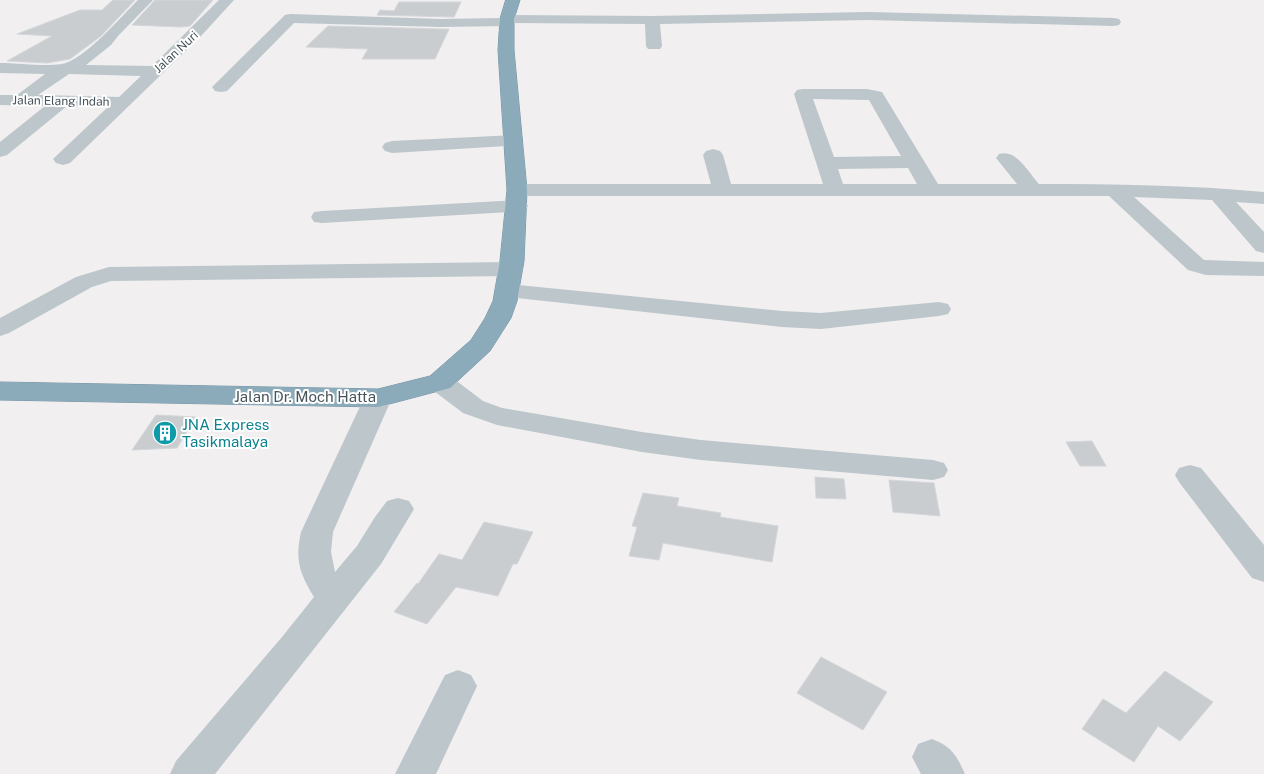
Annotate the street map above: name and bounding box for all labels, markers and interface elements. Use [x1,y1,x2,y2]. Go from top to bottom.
street label: Jalan Nuri [151,28,201,76]
street label: Jalan Elang Indah [12,93,110,109]
street label: Jalan Dr. Moch Hatta [234,388,376,405]
place label: JNA Express Tasikmalaya [182,416,269,450]
building icon: JNA Express Tasikmalaya [152,420,178,446]

